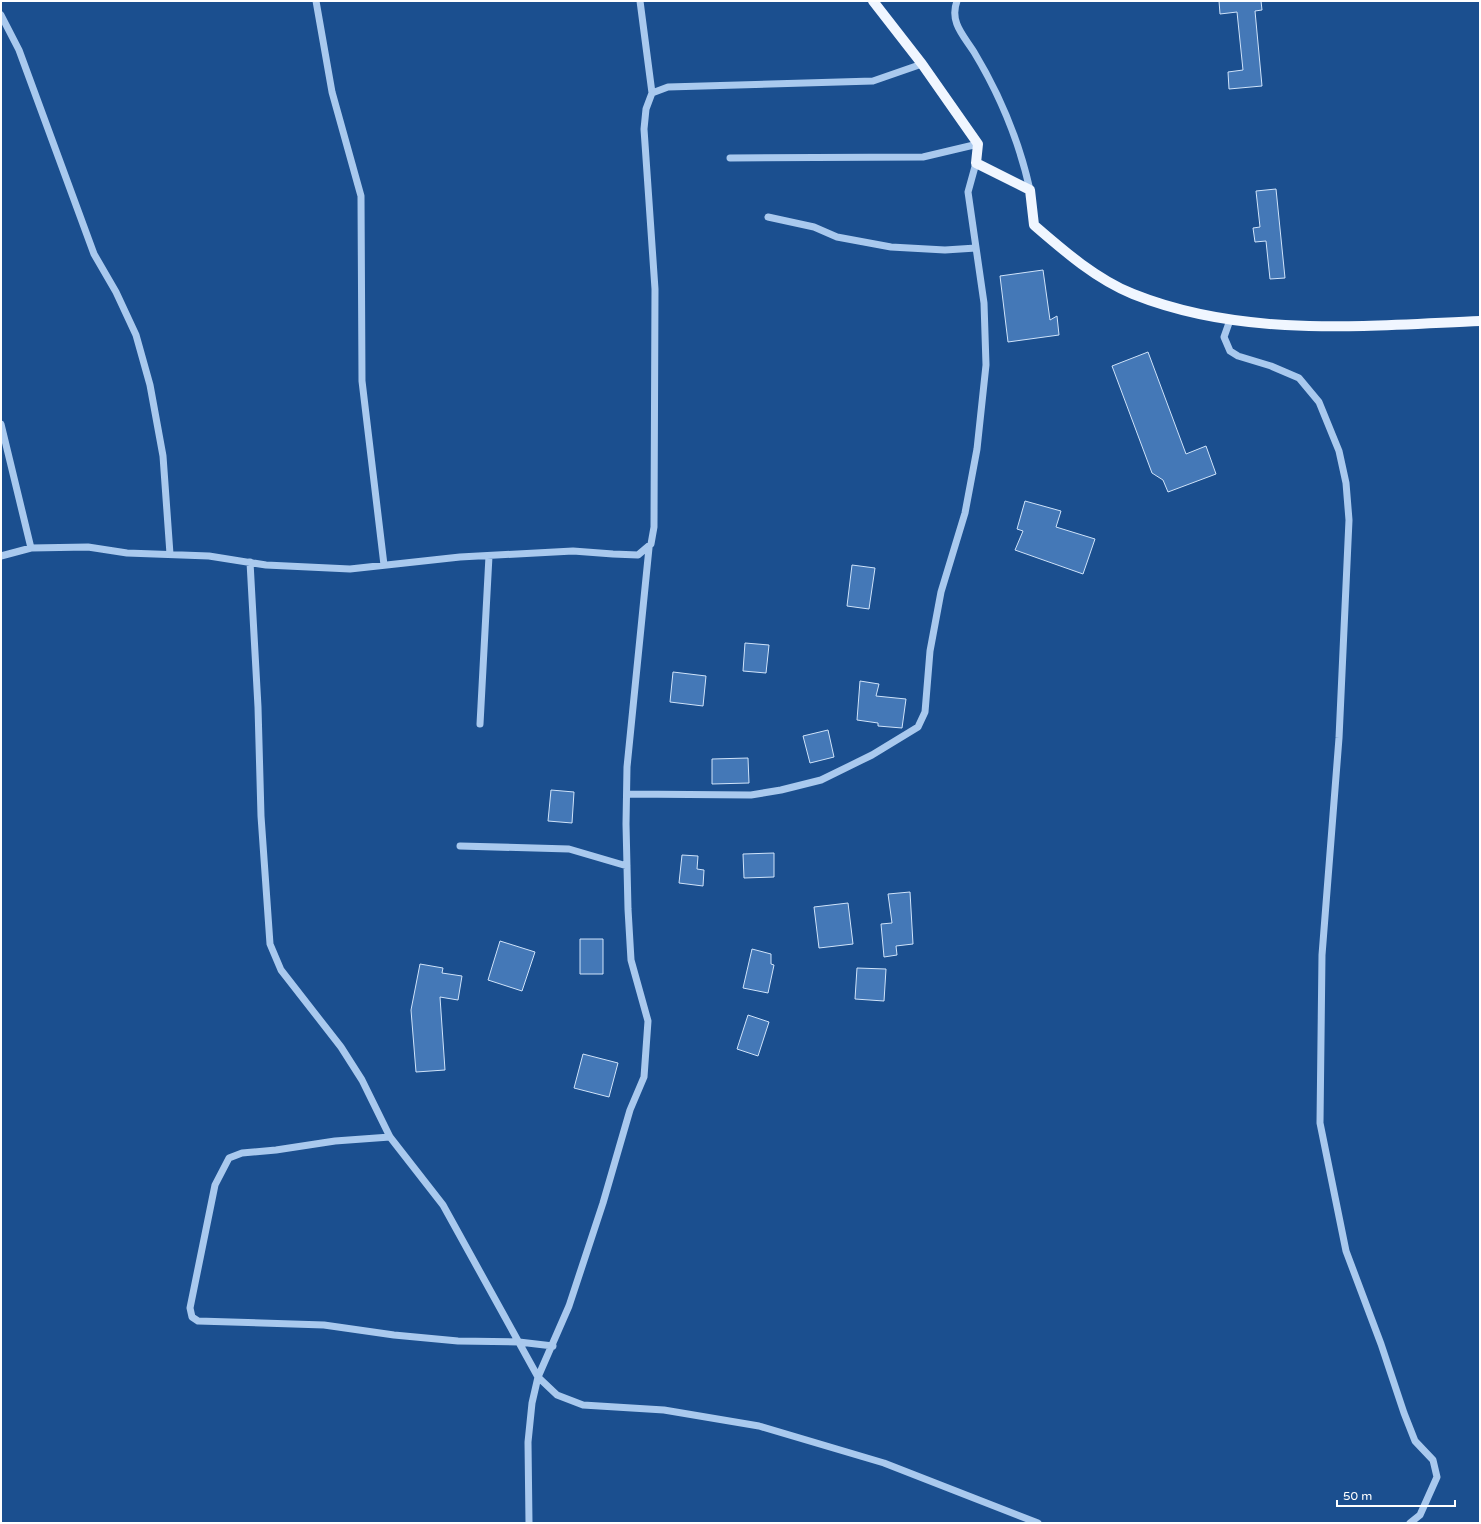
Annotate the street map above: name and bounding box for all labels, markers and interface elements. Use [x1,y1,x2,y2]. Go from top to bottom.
scale bar [1337,1482,1455,1508]
text: 50 m [1343,1489,1372,1503]

